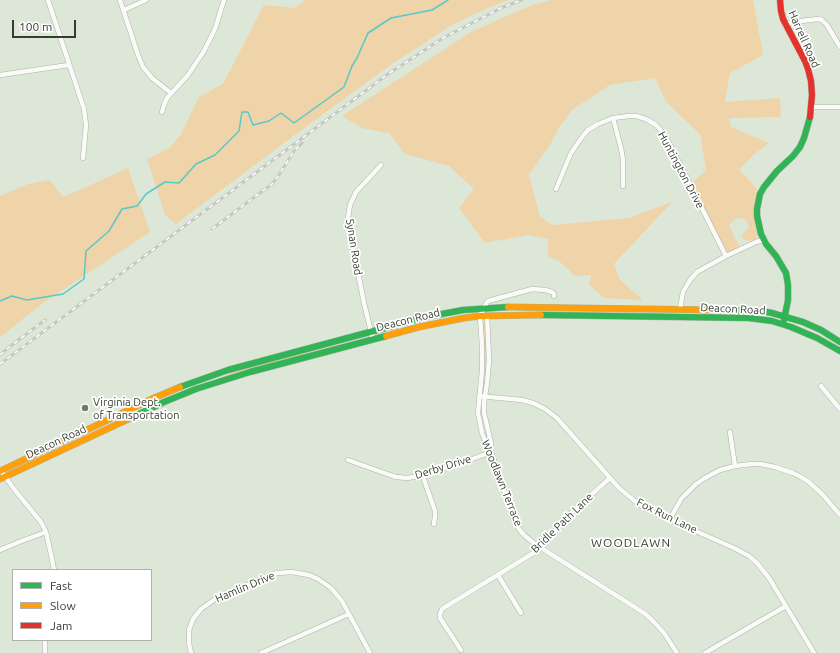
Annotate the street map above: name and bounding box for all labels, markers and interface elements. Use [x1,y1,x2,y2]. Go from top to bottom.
street label: Harrell Road [785,8,823,70]
scale bar [14,12,78,38]
text: 100 m [19,20,52,33]
street label: Huntington Drive [655,129,707,211]
street label: Synan Road [343,218,365,276]
street label: Deacon Road [700,301,766,317]
street label: Deacon Road [375,306,441,334]
place label: Virginia Dept. of Transportation [93,395,179,421]
marker: Virginia Dept. of Transportation [80,403,90,413]
street label: Deacon Road [24,422,88,462]
street label: Woodlawn Terrace [479,438,525,528]
street label: Derby Drive [413,452,473,482]
street label: Bridle Path Lane [528,490,596,556]
street label: Fox Run Lane [635,496,699,536]
district label: WOODLAWN [591,536,671,550]
legend [12,569,152,641]
street label: Hamlin Drive [213,569,277,605]
text: Fast [50,579,72,592]
text: Slow [50,599,76,612]
text: Jam [50,619,72,632]

